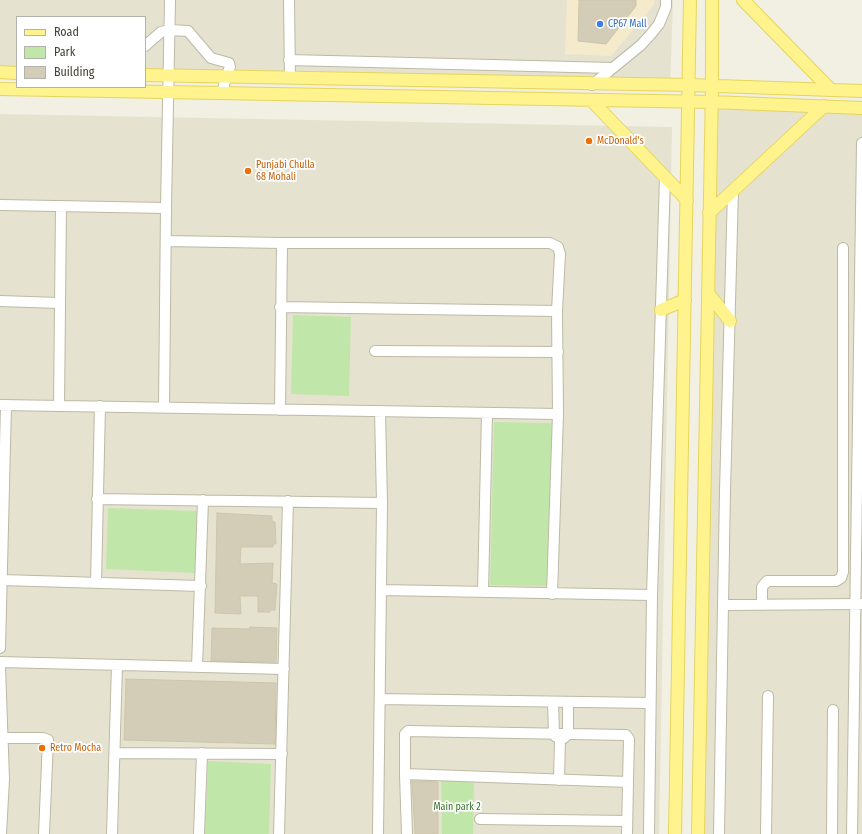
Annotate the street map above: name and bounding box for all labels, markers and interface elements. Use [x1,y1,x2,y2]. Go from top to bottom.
legend [16,16,146,88]
place label: CP67 Mall [608,18,647,30]
marker: CP67 Mall [595,19,605,29]
text: Road [54,25,79,39]
text: Park [54,45,75,59]
text: Building [54,65,94,79]
place label: McDonald's [597,135,644,147]
marker: McDonald's [584,136,594,146]
place label: Punjabi Chulla 68 Mohali [256,159,315,182]
marker: Punjabi Chulla 68 Mohali [243,166,253,176]
place label: Retro Mocha [50,742,101,754]
marker: Retro Mocha [37,743,47,753]
park label: Main park 2 [433,801,481,813]

